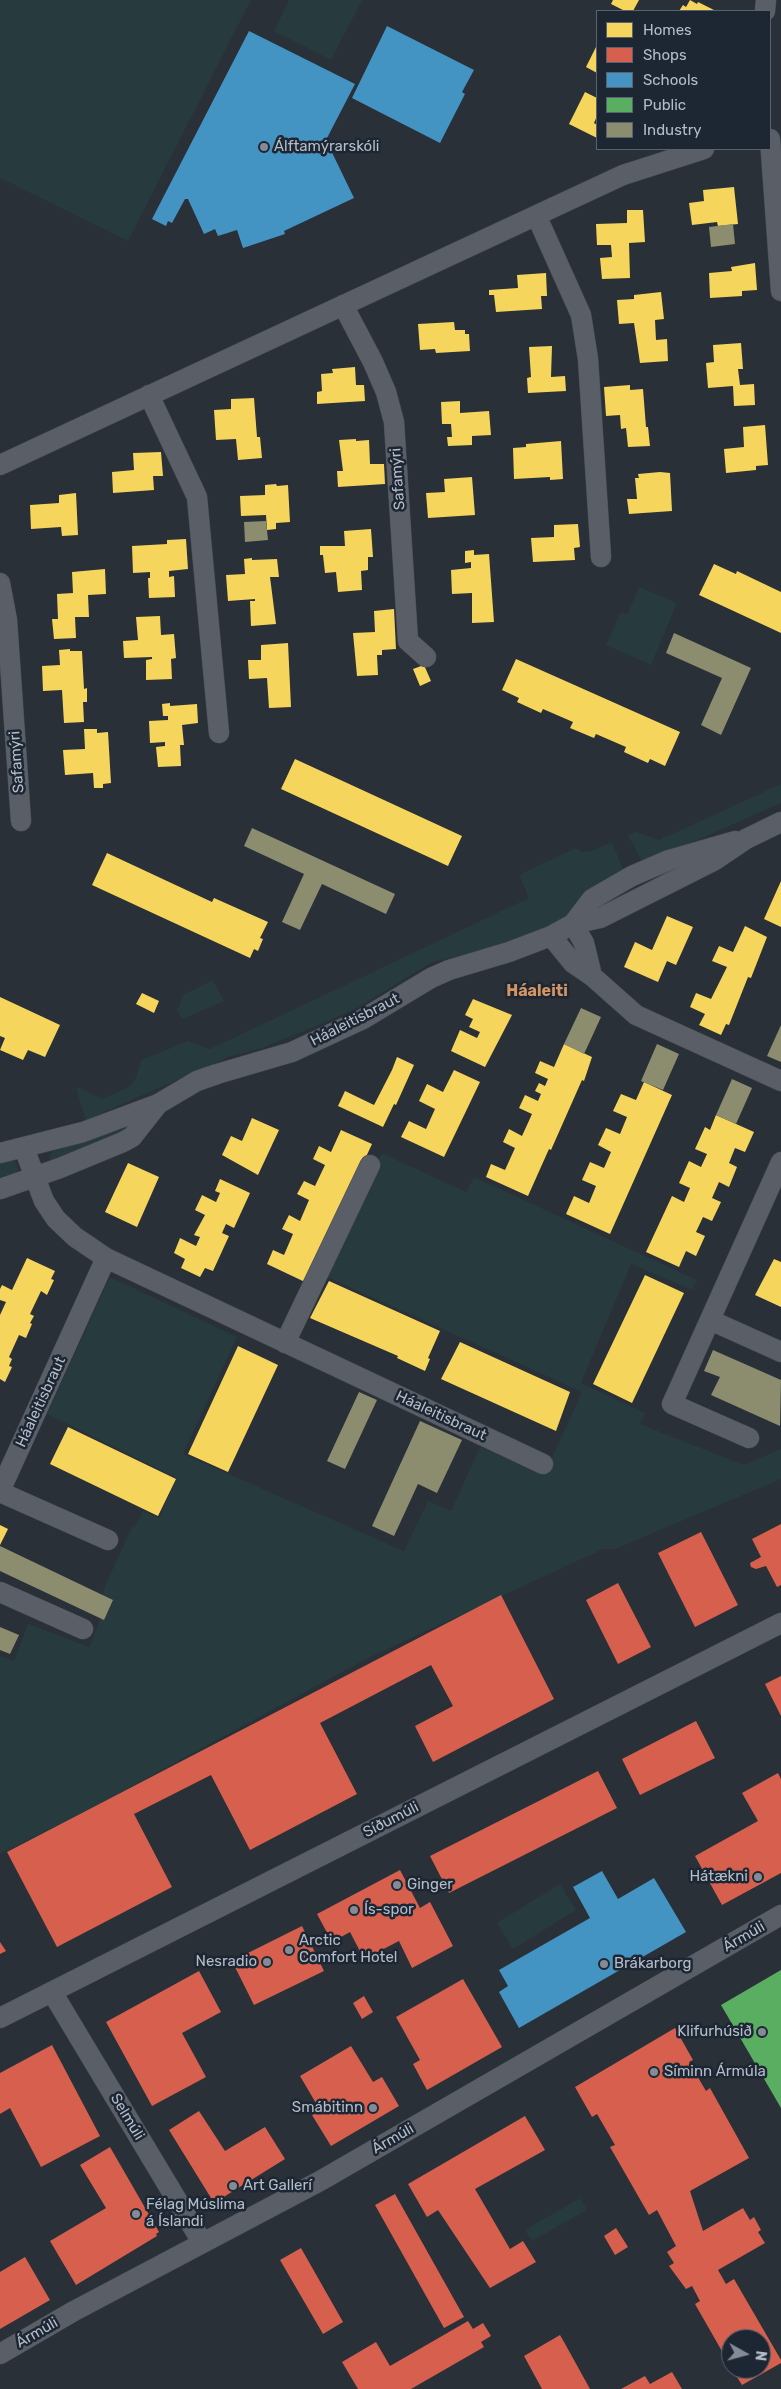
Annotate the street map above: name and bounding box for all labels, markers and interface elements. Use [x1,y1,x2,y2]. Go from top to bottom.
legend [596,10,771,150]
text: Homes [643,21,692,39]
text: Shops [643,46,687,64]
text: Schools [643,71,698,89]
text: Public [643,96,686,114]
text: Industry [643,121,702,139]
place label: Álftamýrarskóli [274,138,379,156]
marker: Álftamýrarskóli [258,141,270,153]
street label: Safamýri [387,447,409,511]
street label: Safamýri [6,730,28,794]
district label: Háaleiti [506,981,568,1001]
street label: Háaleitisbraut [307,990,403,1050]
street label: Háaleitisbraut [12,1354,70,1450]
street label: Háaleitisbraut [393,1387,489,1445]
street label: Síðumúli [360,1798,422,1842]
place label: Hátækni [689,1868,748,1886]
marker: Hátækni [752,1871,764,1883]
place label: Ginger [407,1876,453,1894]
marker: Ginger [391,1879,403,1891]
place label: Ís-spor [364,1901,414,1919]
marker: Ís-spor [348,1904,360,1916]
street label: Ármúli [720,1918,768,1956]
place label: Arctic Comfort Hotel [299,1932,397,1967]
marker: Arctic Comfort Hotel [283,1944,295,1956]
place label: Nesradio [196,1953,257,1971]
place label: Brákarborg [614,1955,691,1973]
marker: Nesradio [261,1956,273,1968]
marker: Brákarborg [598,1958,610,1970]
place label: Klifurhúsið [677,2023,752,2041]
marker: Klifurhúsið [756,2026,768,2038]
place label: Síminn Ármúla [664,2063,766,2081]
marker: Síminn Ármúla [648,2066,660,2078]
street label: Selmúli [106,2091,148,2143]
place label: Smábitinn [292,2099,363,2117]
marker: Smábitinn [367,2102,379,2114]
street label: Ármúli [369,2120,417,2158]
place label: Art Gallerí [243,2177,312,2195]
marker: Art Gallerí [227,2180,239,2192]
place label: Félag Múslima á Íslandi [146,2196,245,2231]
marker: Félag Múslima á Íslandi [130,2208,142,2220]
street label: Ármúli [13,2314,61,2352]
north arrow [721,2329,771,2379]
text: N [751,2350,769,2362]

